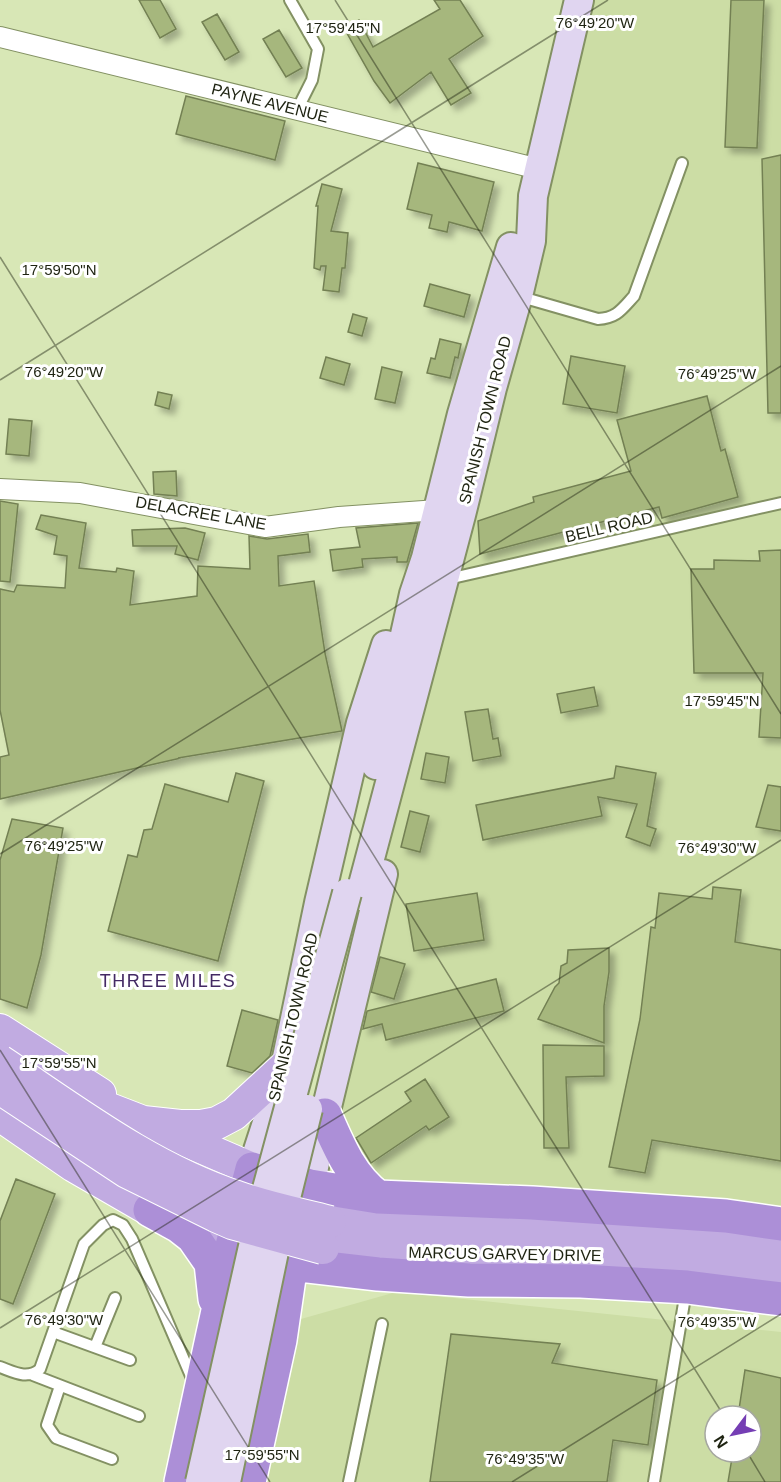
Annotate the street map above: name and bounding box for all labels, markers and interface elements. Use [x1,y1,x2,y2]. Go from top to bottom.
text: 76°49'20"W [556,14,635,31]
text: 17°59'45"N [305,19,381,36]
street label: PAYNE AVENUE [210,80,330,126]
text: 17°59'50"N [21,261,97,278]
street label: SPANISH TOWN ROAD [456,334,514,506]
text: 76°49'20"W [25,363,104,380]
text: 76°49'25"W [678,365,757,382]
street label: DELACREE LANE [134,493,268,533]
street label: BELL ROAD [564,509,654,545]
text: 17°59'45"N [684,692,760,709]
text: 76°49'25"W [25,837,104,854]
text: 76°49'30"W [678,839,757,856]
street label: SPANISH TOWN ROAD [265,931,321,1103]
district label: THREE MILES [100,971,236,991]
text: 17°59'55"N [21,1054,97,1071]
street label: MARCUS GARVEY DRIVE [408,1244,602,1264]
text: 76°49'30"W [25,1311,104,1328]
text: 76°49'35"W [678,1313,757,1330]
north arrow [703,1404,763,1464]
text: N [710,1432,731,1451]
text: 17°59'55"N [224,1446,300,1463]
text: 76°49'35"W [486,1450,565,1467]

